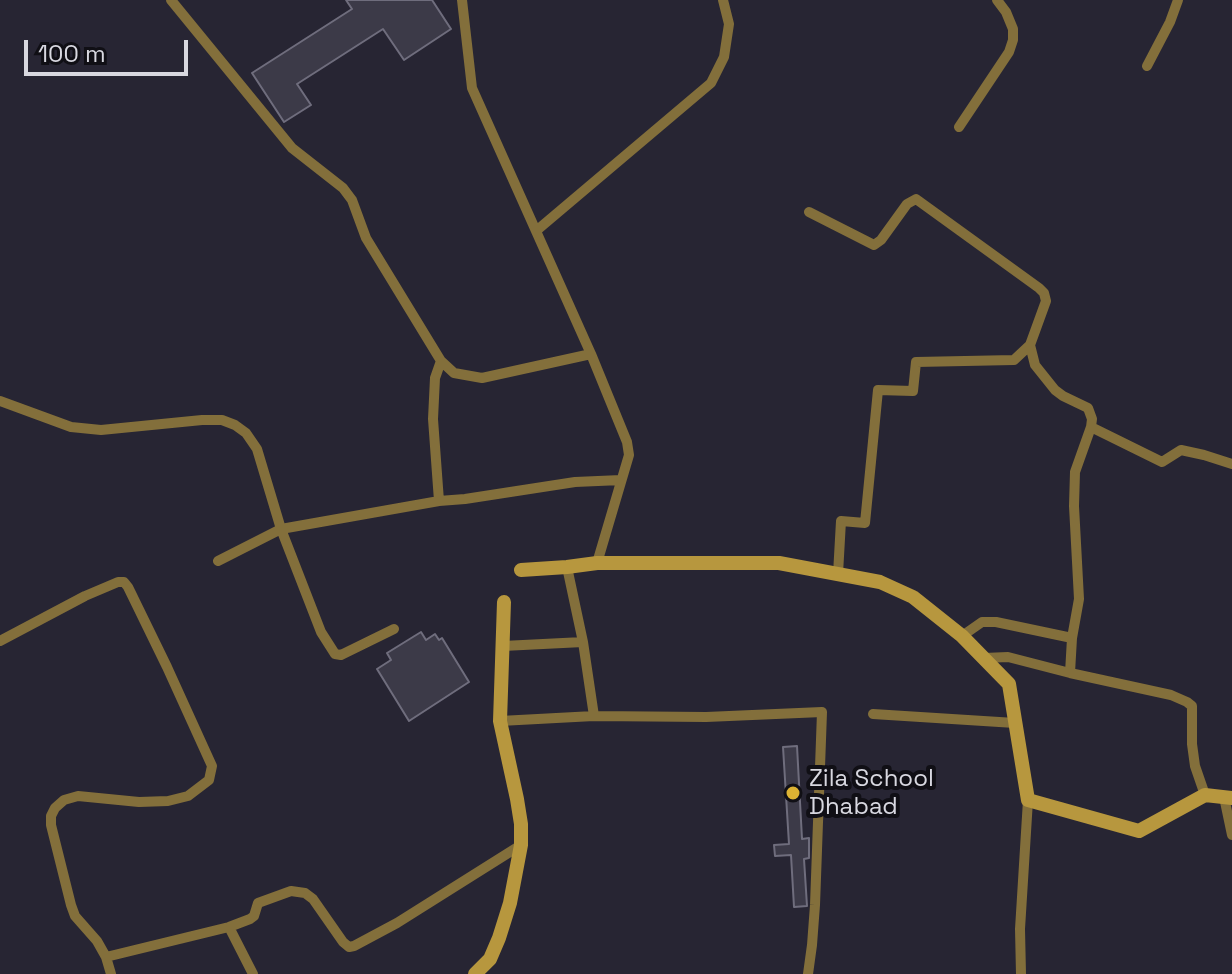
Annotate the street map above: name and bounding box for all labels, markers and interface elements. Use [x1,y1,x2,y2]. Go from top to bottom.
scale bar [28,24,192,74]
text: 100 m [38,38,106,69]
place label: Zila School Dhabad [809,765,934,821]
marker: Zila School Dhabad [784,784,802,802]

